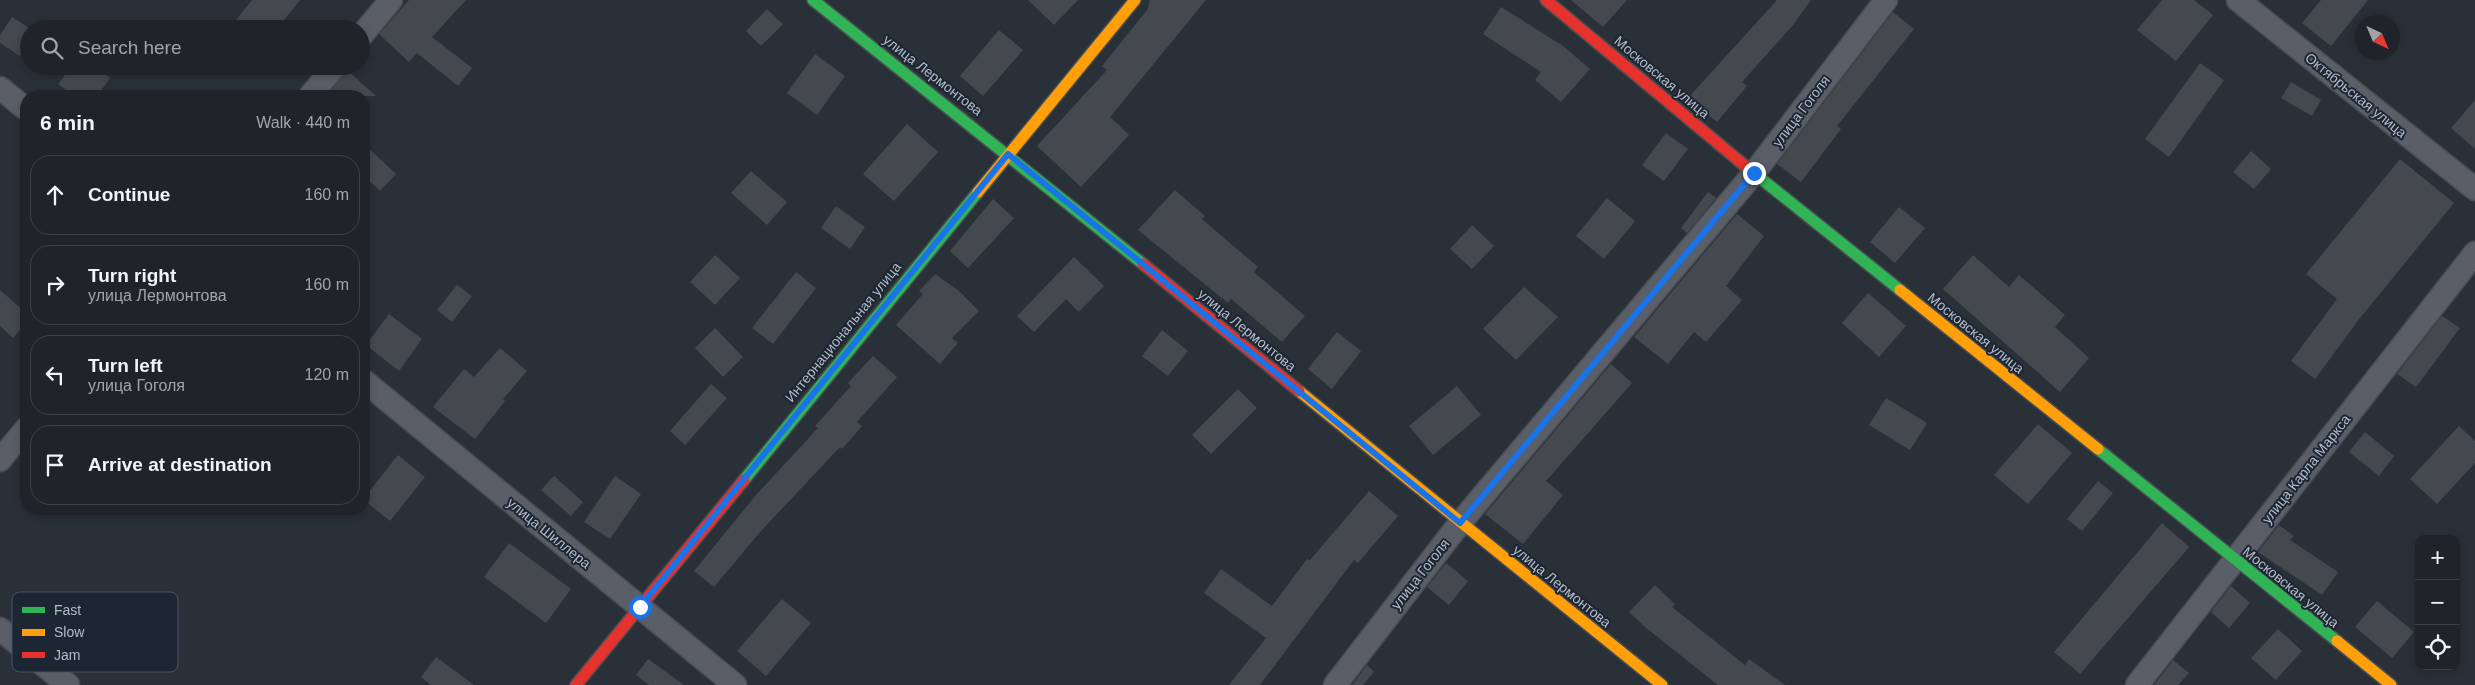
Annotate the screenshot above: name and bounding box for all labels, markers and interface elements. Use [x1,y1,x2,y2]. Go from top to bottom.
north arrow [2355,15,2400,60]
search box [20,20,370,75]
street label: улица Лермонтова [880,31,986,119]
street label: Московская улица [1611,33,1713,122]
icon: search [38,34,66,62]
text: Search here [78,37,182,58]
street label: Октябрьская улица [2302,49,2410,141]
street label: улица Гоголя [1769,72,1833,150]
text: 6 min [40,111,95,134]
text: Walk · 440 m [256,114,350,131]
route end [1743,162,1766,185]
icon: ahead [41,181,69,209]
text: Continue [88,184,170,205]
text: 160 m [305,186,349,203]
street label: Интернациональная улица [782,259,904,405]
text: Turn right [88,265,176,286]
icon: right [41,271,69,299]
text: 160 m [305,276,349,293]
street label: улица Лермонтова [1195,286,1299,375]
text: улица Лермонтова [88,287,227,304]
street label: Московская улица [1925,289,2027,377]
text: Turn left [88,355,163,376]
icon: left [41,361,69,389]
text: 120 m [305,366,349,383]
text: улица Гоголя [88,377,185,394]
street label: улица Карла Маркса [2258,411,2354,527]
icon: arrive [41,451,69,479]
text: Arrive at destination [88,454,272,475]
street label: улица Шиллера [504,494,594,572]
map controls [2415,535,2460,670]
button: + [2415,535,2460,580]
street label: улица Гоголя [1388,536,1452,612]
street label: улица Лермонтова [1510,542,1614,631]
street label: Московская улица [2240,543,2342,631]
button: − [2415,580,2460,625]
legend [12,592,178,672]
route start [629,596,652,619]
text: Fast [54,602,81,618]
text: Slow [54,624,85,640]
button: locate [2415,625,2460,670]
text: Jam [54,647,80,663]

